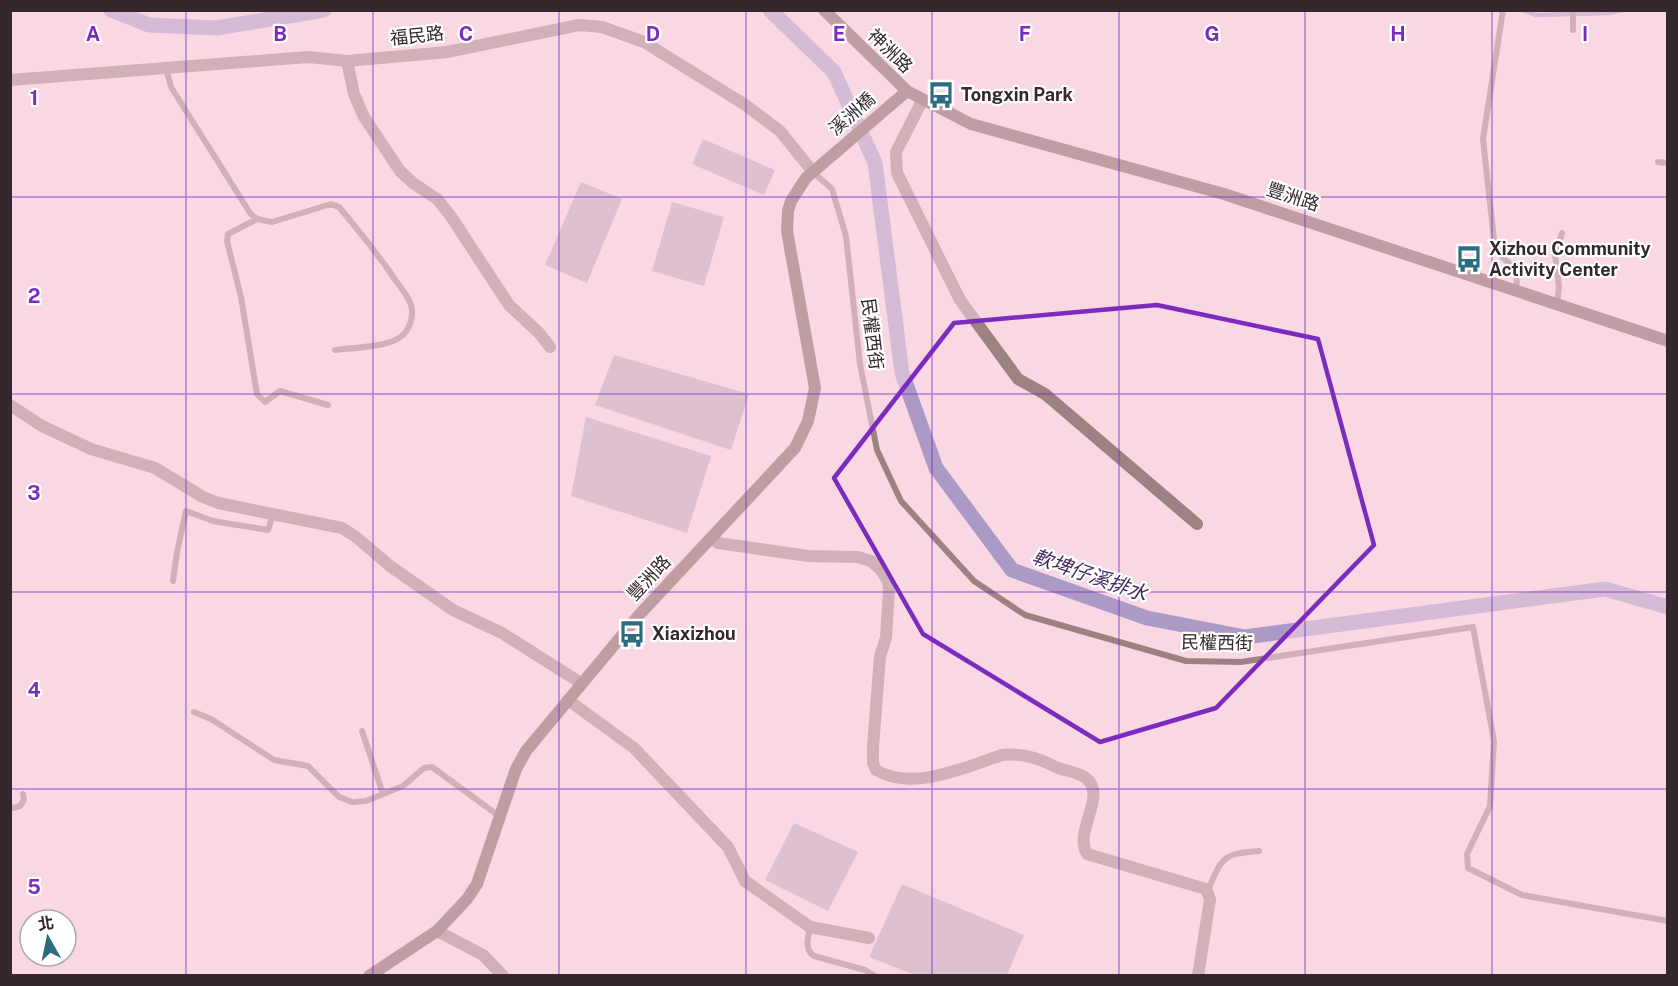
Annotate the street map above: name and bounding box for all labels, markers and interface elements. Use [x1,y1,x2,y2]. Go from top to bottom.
text: A [86,22,100,46]
text: B [273,22,287,46]
street label: 福民路 [389,22,445,49]
text: C [459,22,473,46]
text: D [646,22,660,46]
text: E [833,22,845,46]
text: F [1019,22,1031,46]
text: G [1204,22,1220,46]
text: H [1390,22,1406,46]
text: I [1582,22,1588,46]
street label: 神洲路 [864,24,917,77]
bus stop icon: Tongxin Park [926,80,956,110]
place label: Tongxin Park [961,84,1073,105]
text: 1 [30,86,38,110]
street label: 溪洲橋 [824,88,879,139]
street label: 豐洲路 [1264,178,1322,215]
place label: Xizhou Community Activity Center [1489,238,1651,280]
bus stop icon: Xizhou Community Activity Center [1454,244,1484,274]
text: 2 [28,284,40,308]
street label: 民權西街 [858,297,887,371]
text: 3 [27,481,41,505]
water label: 軟埤仔溪排水 [1029,544,1152,606]
street label: 豐洲路 [623,551,675,605]
bus stop icon: Xiaxizhou [617,619,647,649]
place label: Xiaxizhou [652,623,736,644]
street label: 民權西街 [1181,631,1253,654]
text: 4 [27,678,41,702]
text: 5 [27,875,41,899]
north arrow [18,908,78,968]
text: 北 [36,913,55,934]

